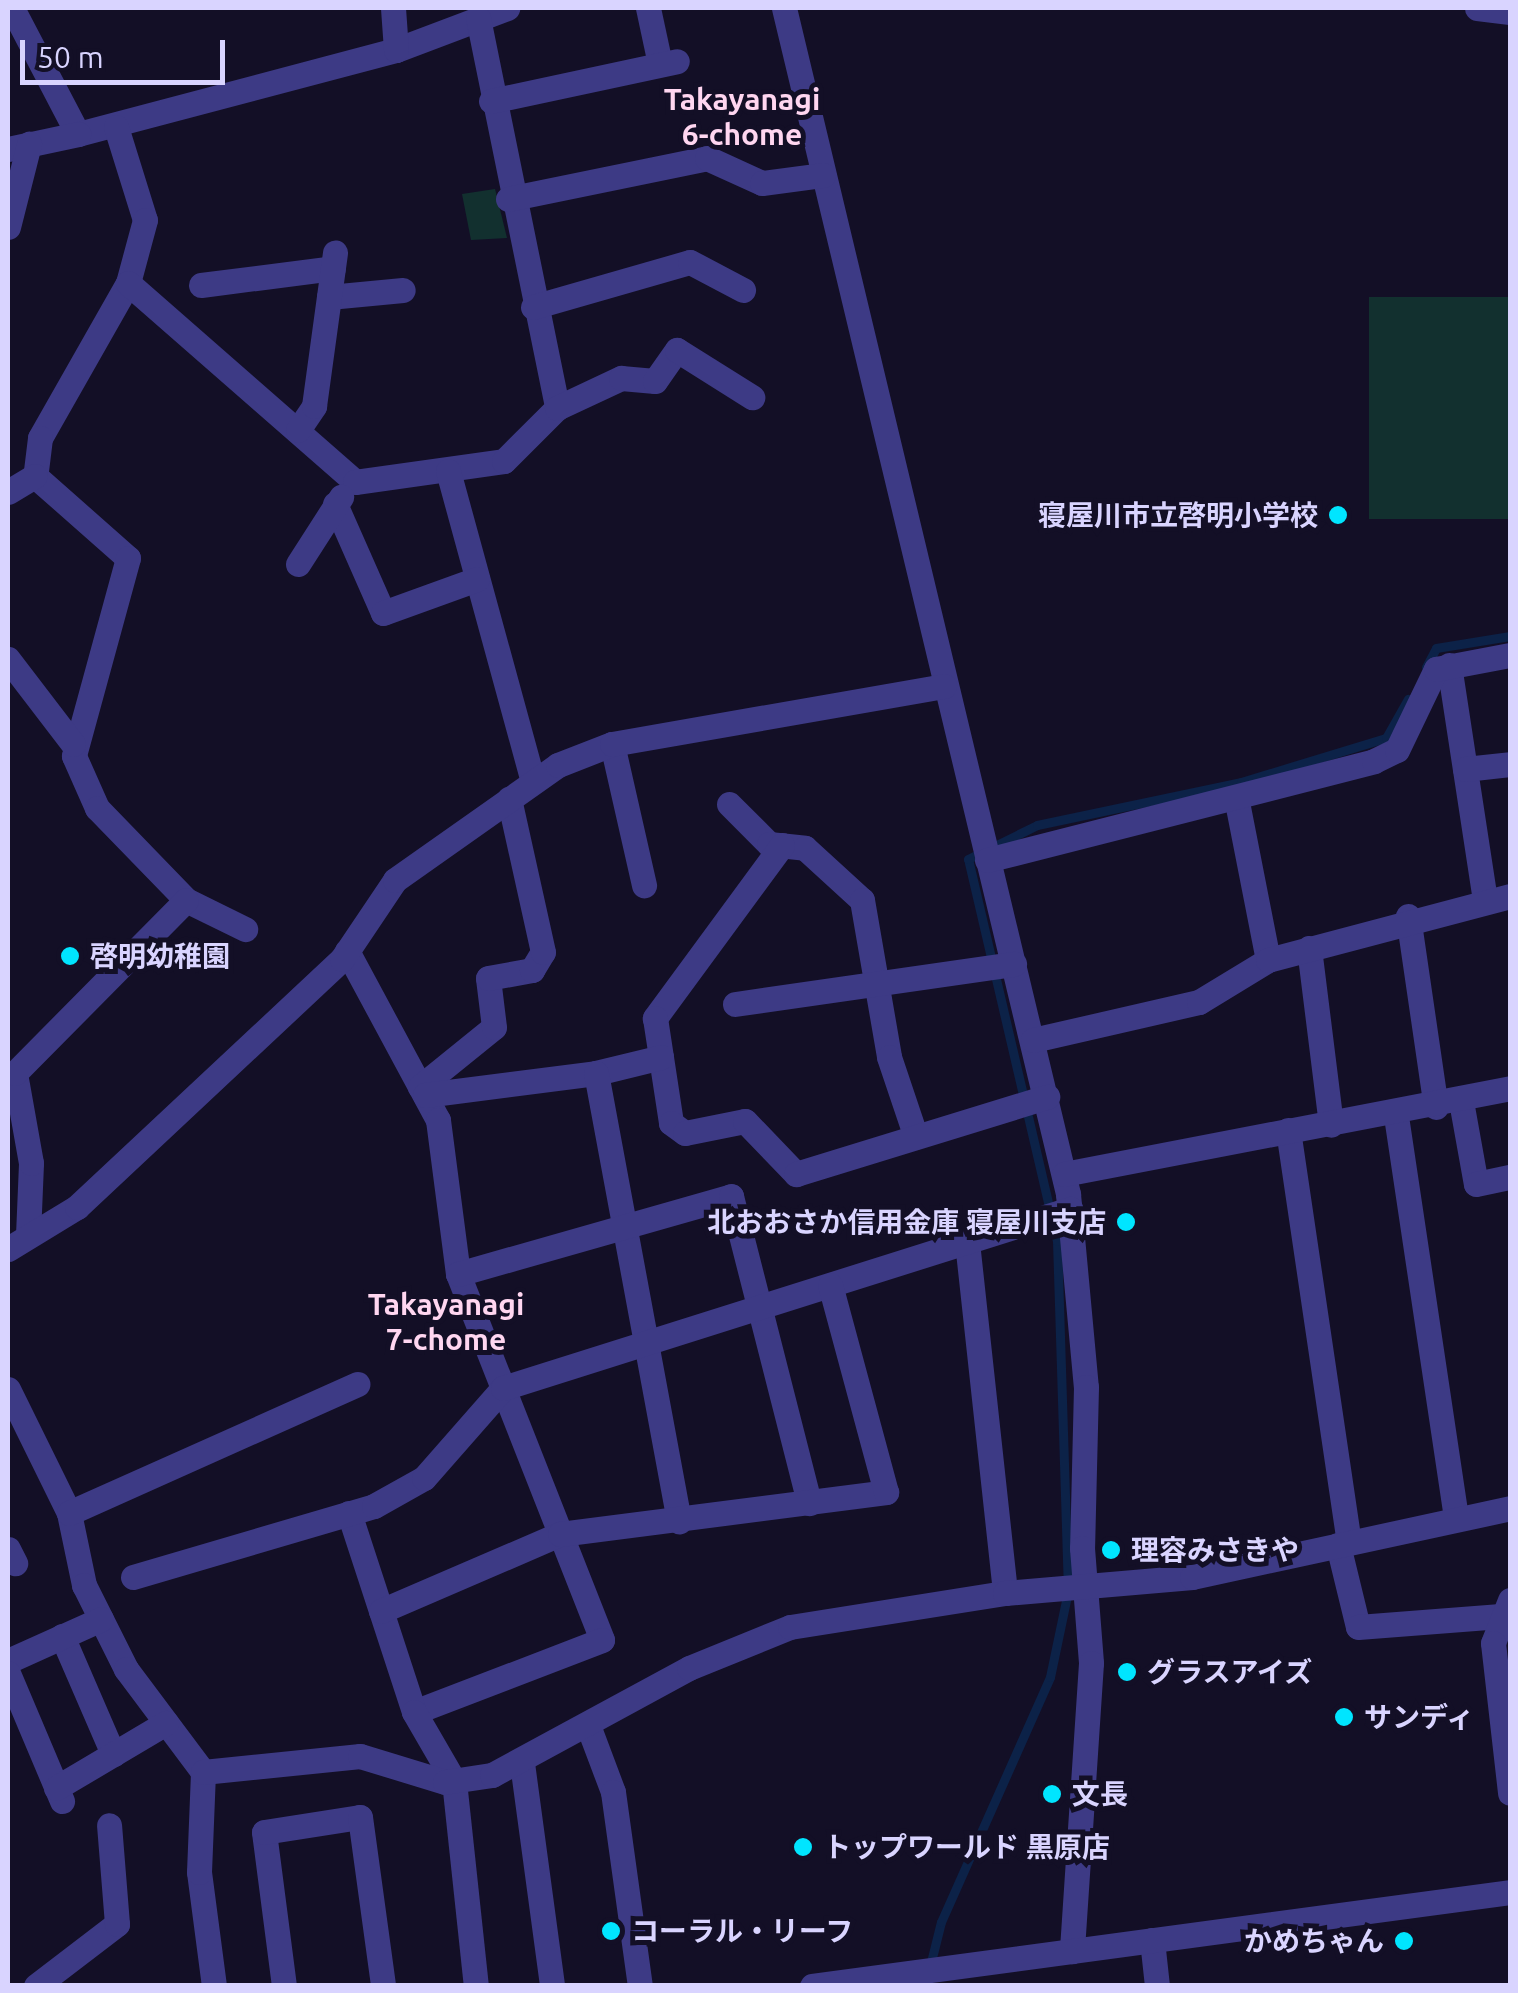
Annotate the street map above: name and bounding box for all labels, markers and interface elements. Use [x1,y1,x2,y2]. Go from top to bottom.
scale bar [25,20,230,82]
text: 50 m [37,40,104,74]
district label: Takayanagi 6-chome [664,81,820,152]
place label: 寝屋川市立啓明小学校 [1038,498,1318,532]
marker: 寝屋川市立啓明小学校 [1327,504,1349,526]
place label: 啓明幼稚園 [90,939,230,973]
marker: 啓明幼稚園 [59,945,81,967]
place label: 北おおさか信用金庫 寝屋川支店 [707,1205,1106,1239]
marker: 北おおさか信用金庫 寝屋川支店 [1115,1211,1137,1233]
district label: Takayanagi 7-chome [368,1286,524,1356]
place label: 理容みさきや [1131,1533,1299,1567]
marker: 理容みさきや [1100,1539,1122,1561]
place label: グラスアイズ [1147,1655,1315,1689]
marker: グラスアイズ [1116,1661,1138,1683]
place label: サンディ [1364,1700,1476,1734]
marker: サンディ [1333,1706,1355,1728]
place label: 文長 [1072,1777,1128,1811]
marker: 文長 [1041,1783,1063,1805]
place label: トップワールド 黒原店 [823,1830,1110,1864]
marker: トップワールド 黒原店 [792,1836,814,1858]
place label: コーラル・リーフ [631,1914,855,1948]
marker: コーラル・リーフ [600,1920,622,1942]
place label: かめちゃん [1244,1924,1384,1958]
marker: かめちゃん [1393,1930,1415,1952]

